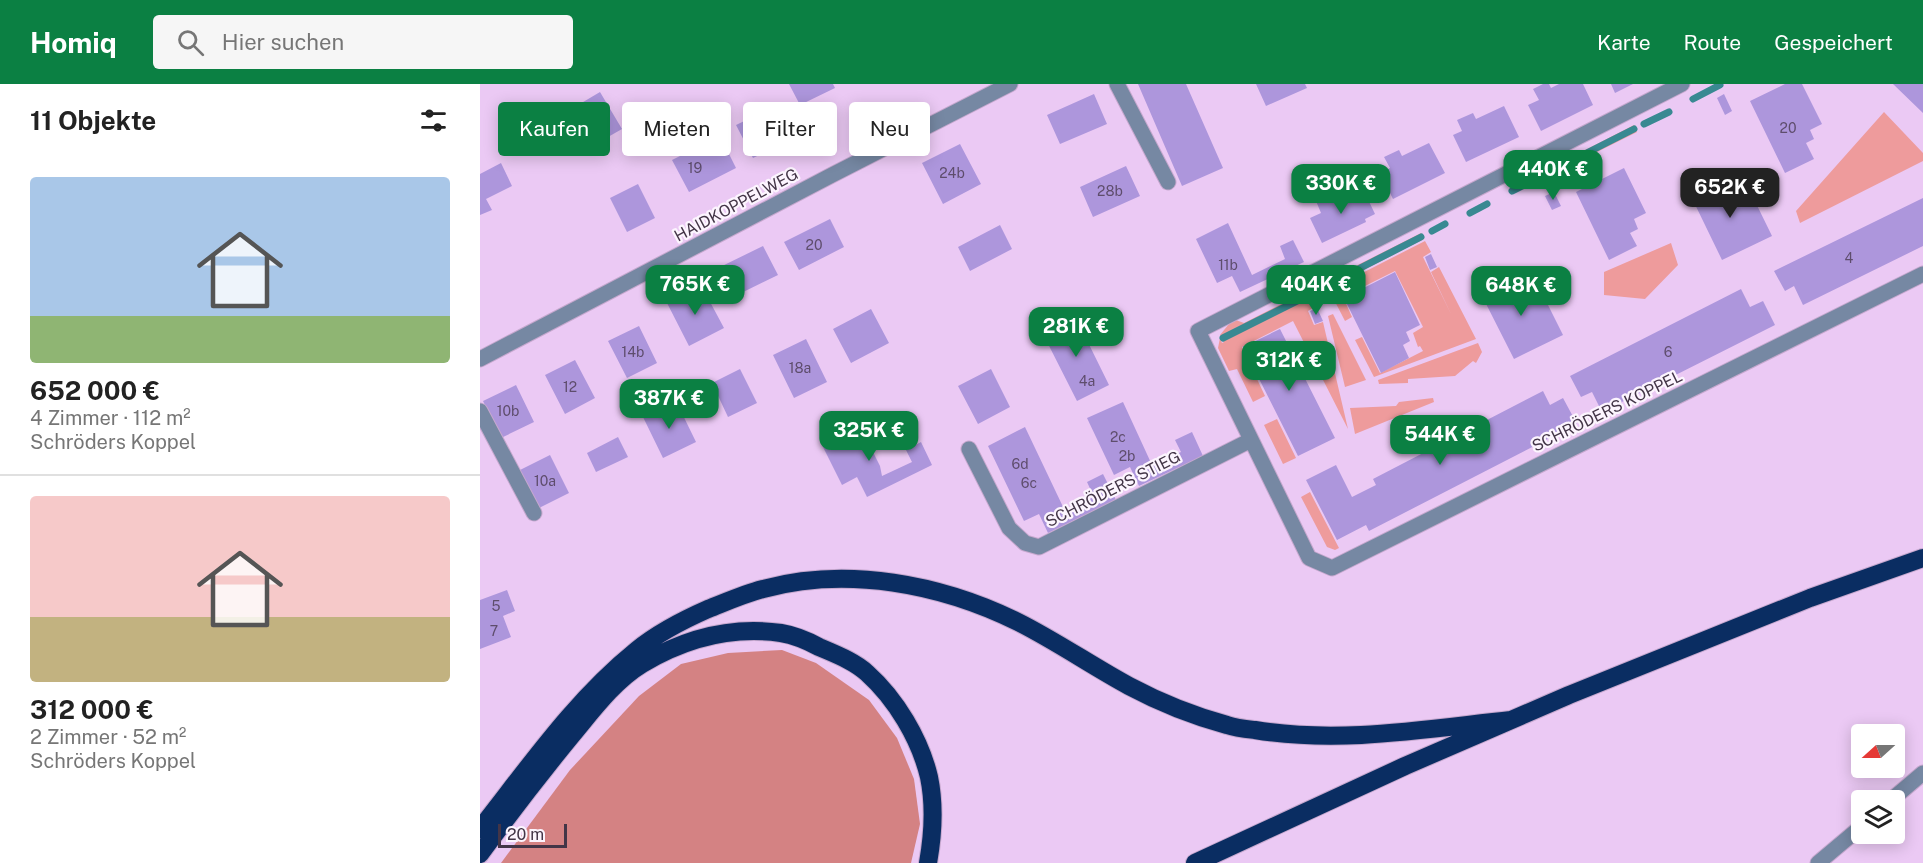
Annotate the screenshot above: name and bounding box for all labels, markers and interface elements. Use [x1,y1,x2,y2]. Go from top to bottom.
search box [153,15,573,69]
text: Homiq [30,26,117,59]
icon: search [174,26,207,59]
text: Hier suchen [222,29,344,55]
text: Karte [1597,30,1651,55]
text: Route [1684,30,1741,55]
text: Gespeichert [1774,30,1893,55]
chip: Kaufen [498,102,610,156]
chip: Mieten [622,102,731,156]
chip: Filter [743,102,837,156]
chip: Neu [849,102,930,156]
icon: filters [417,104,450,137]
text: 11 Objekte [30,105,156,136]
house number: 20 [1780,120,1796,136]
pin: 440K € [1504,150,1602,201]
text: 440K € [1517,157,1589,181]
house number: 19 [688,160,702,176]
street label: HAIDKOPPELWEG [671,164,801,246]
pin: 330K € [1292,164,1390,215]
house number: 24b [939,165,965,181]
pin: 652K € [1681,168,1779,219]
text: 330K € [1305,171,1377,195]
text: 652K € [1694,175,1766,199]
house number: 28b [1097,183,1123,199]
icon: home [186,216,294,324]
house number: 20 [806,237,822,253]
house number: 4 [1845,250,1854,266]
house number: 11b [1218,257,1238,273]
pin: 765K € [646,265,744,316]
pin: 404K € [1267,265,1365,316]
pin: 648K € [1472,266,1570,317]
text: 765K € [660,272,730,296]
text: 404K € [1281,272,1351,296]
text: 648K € [1485,273,1557,297]
pin: 281K € [1027,307,1125,358]
text: 281K € [1043,314,1109,338]
pin: 312K € [1240,341,1338,392]
house number: 14b [622,344,644,360]
house number: 6 [1664,344,1673,360]
text: 312K € [1256,348,1322,372]
house number: 18a [789,360,811,376]
street label: SCHRÖDERS KOPPEL [1528,365,1685,456]
house number: 4a [1079,373,1095,389]
text: 652 000 € [30,375,160,406]
house number: 12 [563,379,577,395]
pin: 387K € [620,379,718,430]
text: 387K € [634,386,704,410]
house number: 10b [497,403,519,419]
text: 4 Zimmer · 112 m² [30,406,191,430]
pin: 325K € [820,411,918,462]
pin: 544K € [1391,415,1489,466]
text: 325K € [833,418,905,442]
text: 544K € [1404,422,1476,446]
house number: 2c [1110,429,1126,445]
text: Schröders Koppel [30,430,196,454]
street label: SCHRÖDERS STIEG [1042,446,1183,531]
house number: 2b [1119,448,1135,464]
house number: 6d [1011,456,1029,472]
house number: 10a [534,473,556,489]
house number: 6c [1021,475,1037,491]
icon: home [186,535,294,643]
house number: 5 [492,598,501,614]
house number: 7 [490,623,498,639]
text: 312 000 € [30,694,154,725]
north arrow [1851,724,1905,778]
map controls [1851,724,1905,844]
text: 2 Zimmer · 52 m² [30,725,186,749]
text: Schröders Koppel [30,749,196,773]
button: layers [1851,790,1905,844]
scale bar [498,821,567,848]
text: 20 m [507,825,544,844]

